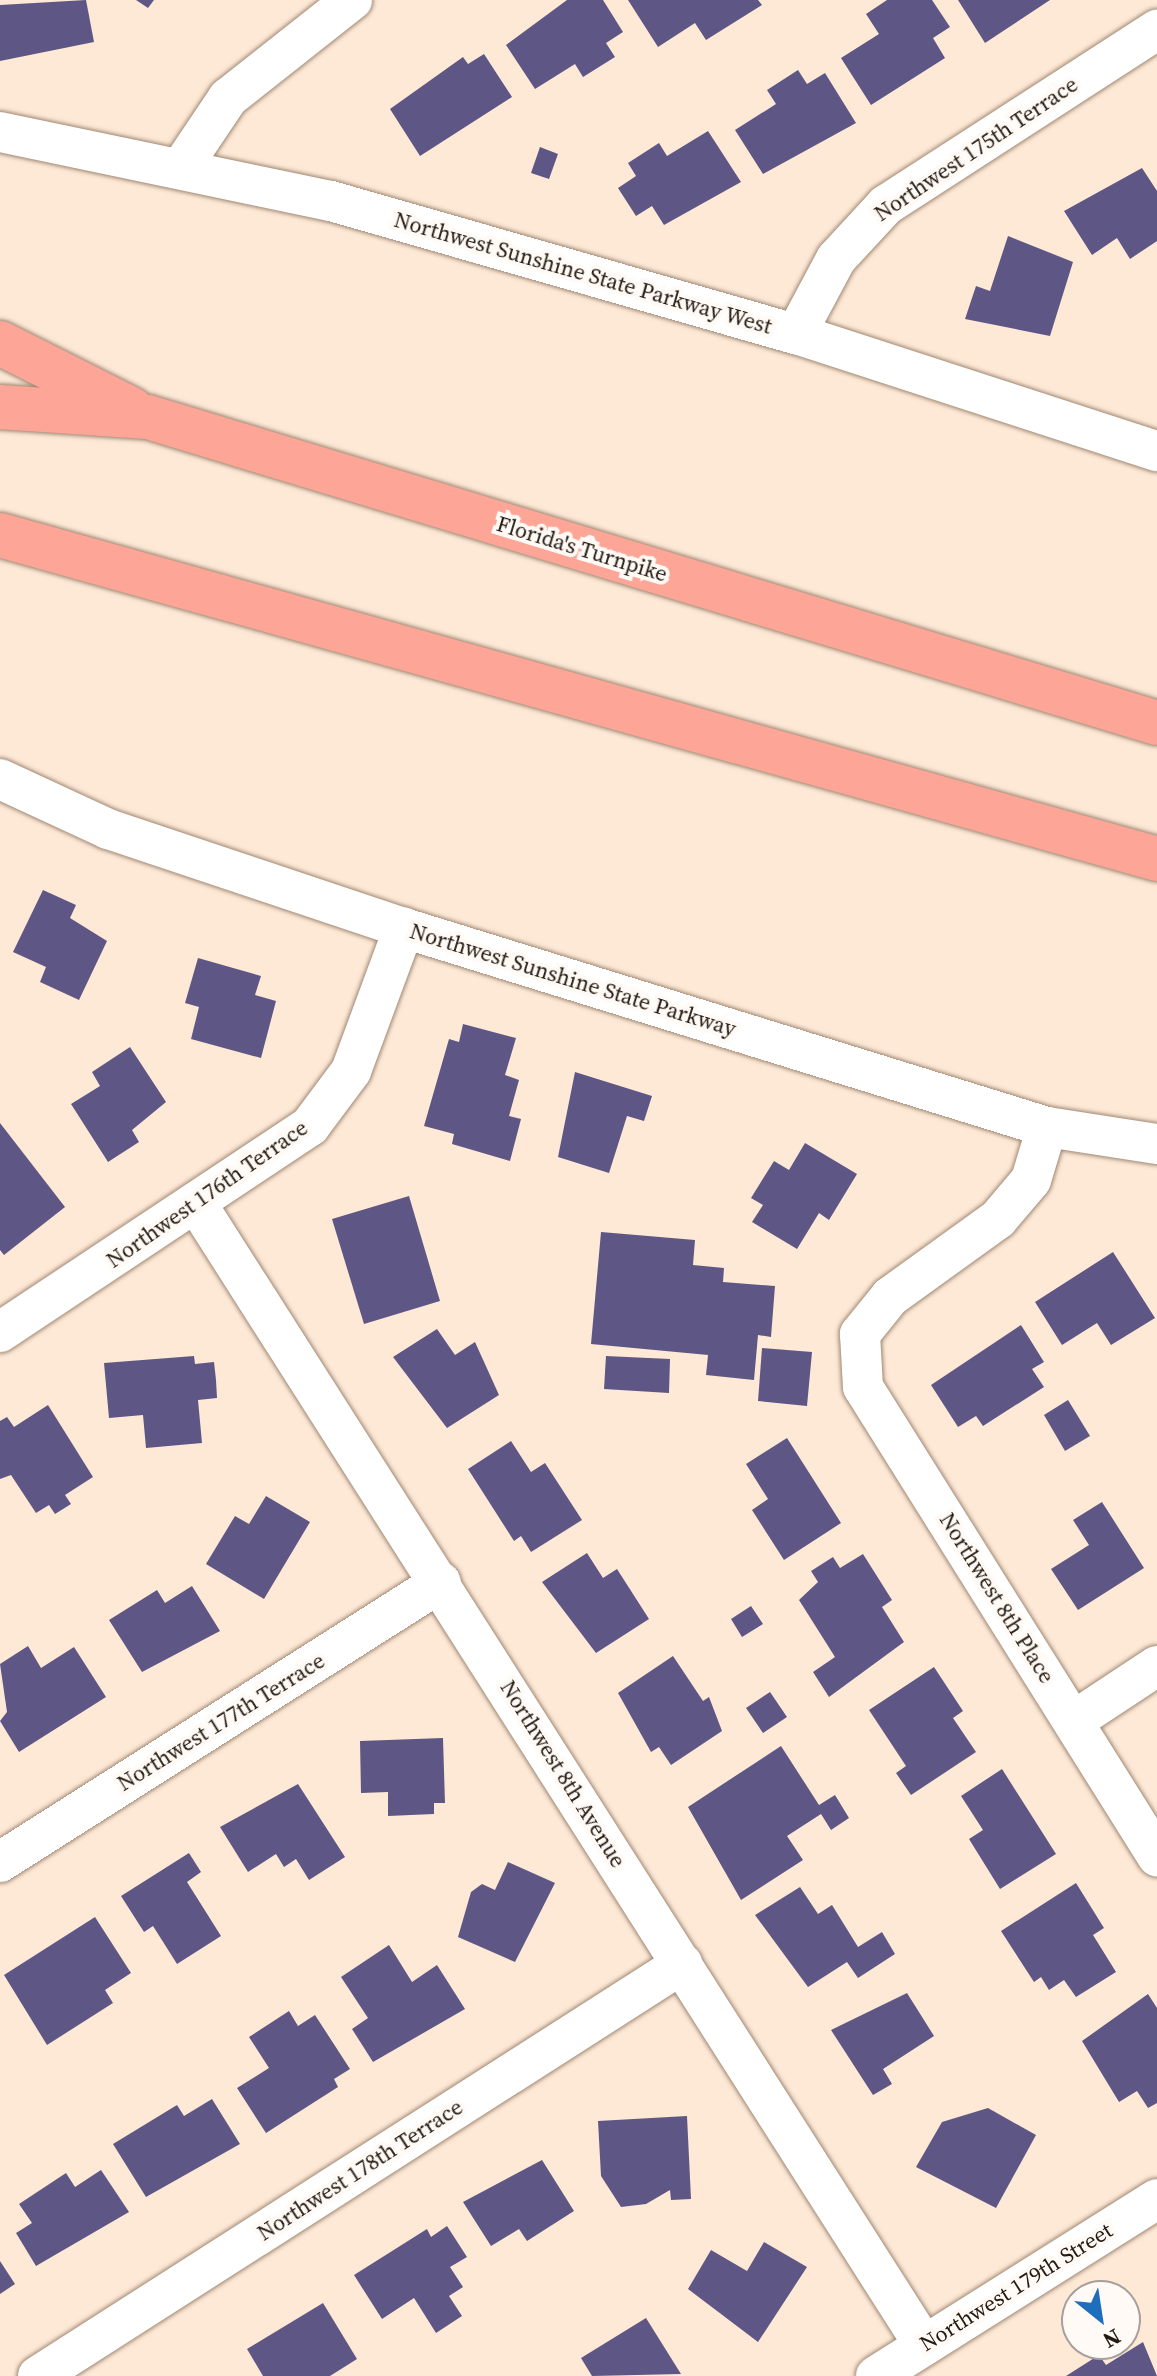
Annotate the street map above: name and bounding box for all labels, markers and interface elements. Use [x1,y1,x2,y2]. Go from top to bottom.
street label: Northwest 175th Terrace [869,71,1083,227]
street label: Northwest Sunshine State Parkway West [391,206,775,340]
street label: Florida's Turnpike [493,510,671,588]
street label: Northwest Sunshine State Parkway [407,918,739,1042]
street label: Northwest 176th Terrace [101,1114,313,1274]
street label: Northwest 8th Place [934,1508,1060,1688]
street label: Northwest 177th Terrace [112,1647,330,1797]
street label: Northwest 8th Avenue [495,1676,631,1872]
street label: Northwest 178th Terrace [252,2094,468,2246]
street label: Northwest 179th Street [915,2217,1117,2357]
north arrow [1061,2280,1141,2360]

